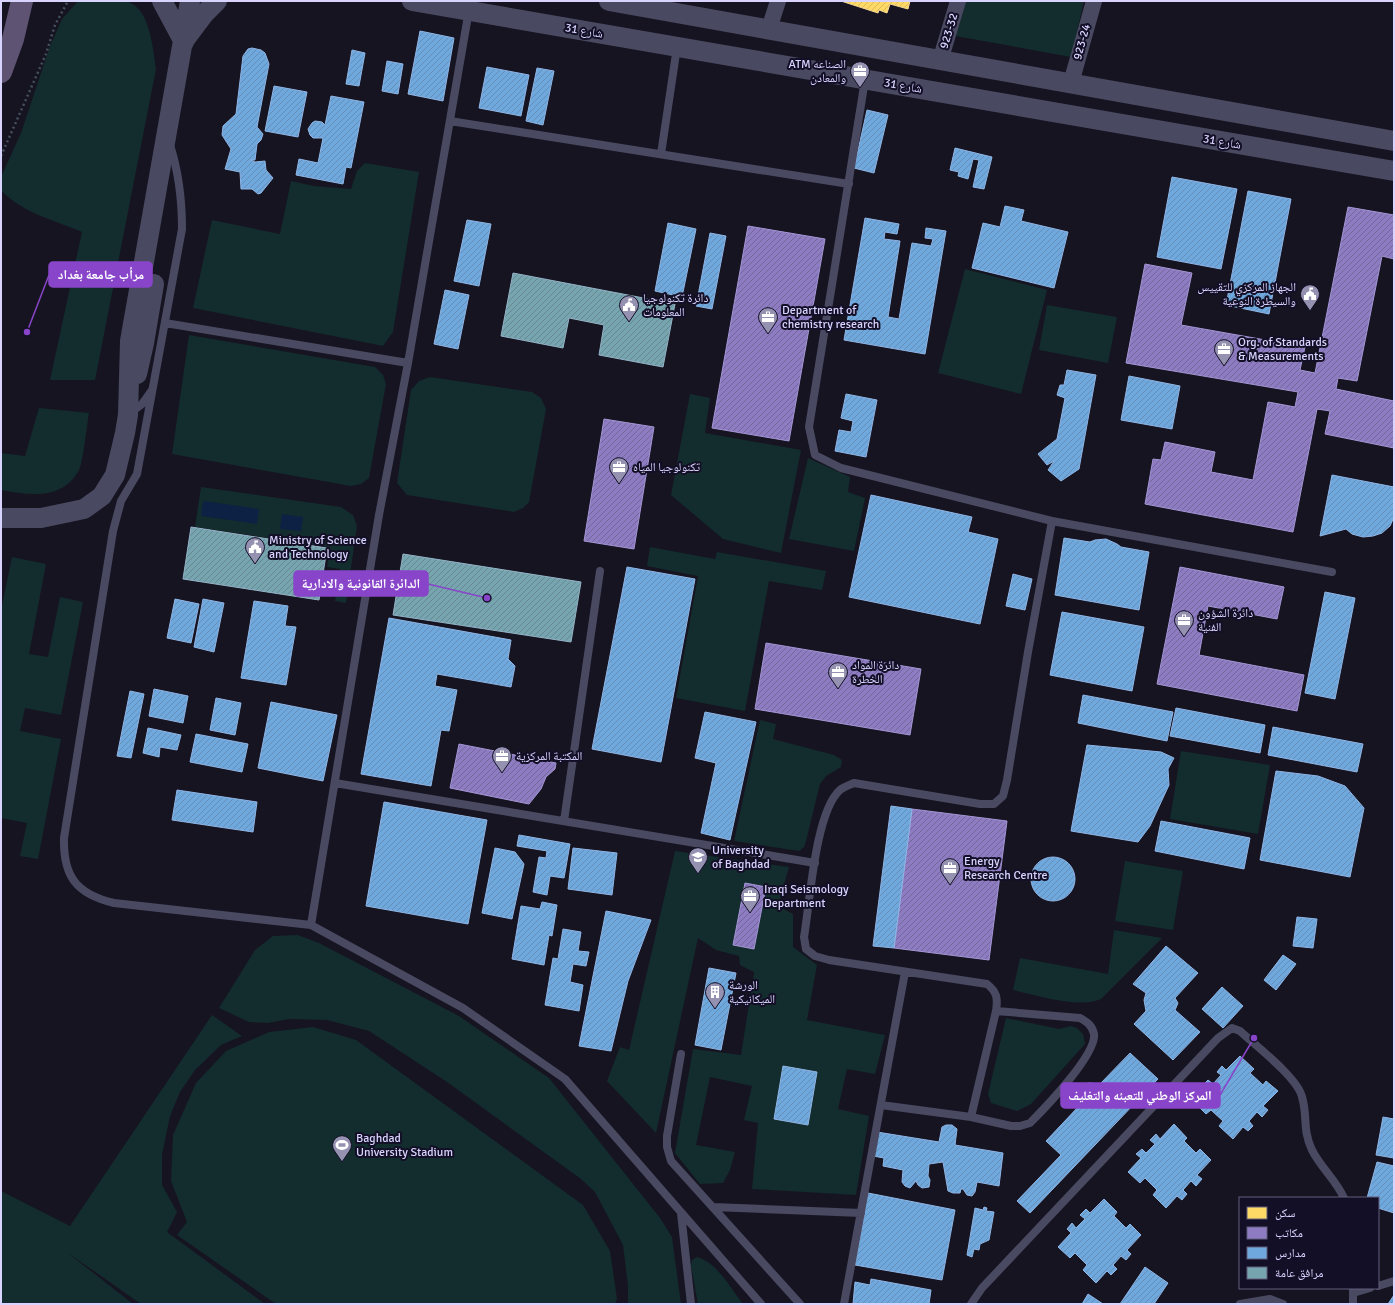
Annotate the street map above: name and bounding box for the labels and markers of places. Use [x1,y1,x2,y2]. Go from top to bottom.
place label: ATM الصناعه والمعادن [789,57,846,86]
office icon: ATM الصناعه والمعادن [849,60,871,88]
callout: مرأب جامعة بغداد [49,262,152,287]
place label: الجهاز المركزي للتقييس والسيطرة النوعية [1197,280,1296,309]
public building icon: الجهاز المركزي للتقييس والسيطرة النوعية [1299,283,1321,311]
place label: دائرة تكنولوجيا المعلومات [643,291,708,320]
public building icon: دائرة تكنولوجيا المعلومات [618,294,640,322]
place label: Department of chemistry research [782,303,879,332]
office icon: Department of chemistry research [757,306,779,334]
place label: Org. of Standards & Measurements [1238,335,1327,364]
office icon: Org. of Standards & Measurements [1213,338,1235,366]
office icon: تكنولوجيا المياه [608,456,630,484]
place label: تكنولوجيا المياه [633,460,701,475]
place label: Ministry of Science and Technology [269,533,367,562]
public building icon: Ministry of Science and Technology [244,536,266,564]
callout: الدائرة القانونية والادارية [294,571,428,596]
place label: دائرة الشؤون الفنية [1198,606,1253,635]
office icon: دائرة الشؤون الفنية [1173,609,1195,637]
place label: دائرة المواد الخطرة [852,658,899,687]
office icon: دائرة المواد الخطرة [827,661,849,689]
office icon: المكتبة المركزية [491,745,513,773]
place label: المكتبة المركزية [516,749,582,764]
place label: University of Baghdad [712,843,770,872]
school or university icon: University of Baghdad [687,846,709,874]
place label: Energy Research Centre [964,854,1048,883]
office icon: Energy Research Centre [939,857,961,885]
place label: Iraqi Seismology Department [764,882,849,911]
office icon: Iraqi Seismology Department [739,885,761,913]
place label: الورشة الميكانيكية [729,978,775,1007]
building icon: الورشة الميكانيكية [704,981,726,1009]
callout: المركز الوطني للتعبئه والتغليف [1061,1083,1220,1108]
place label: Baghdad University Stadium [356,1131,453,1160]
sports icon: Baghdad University Stadium [331,1134,353,1162]

